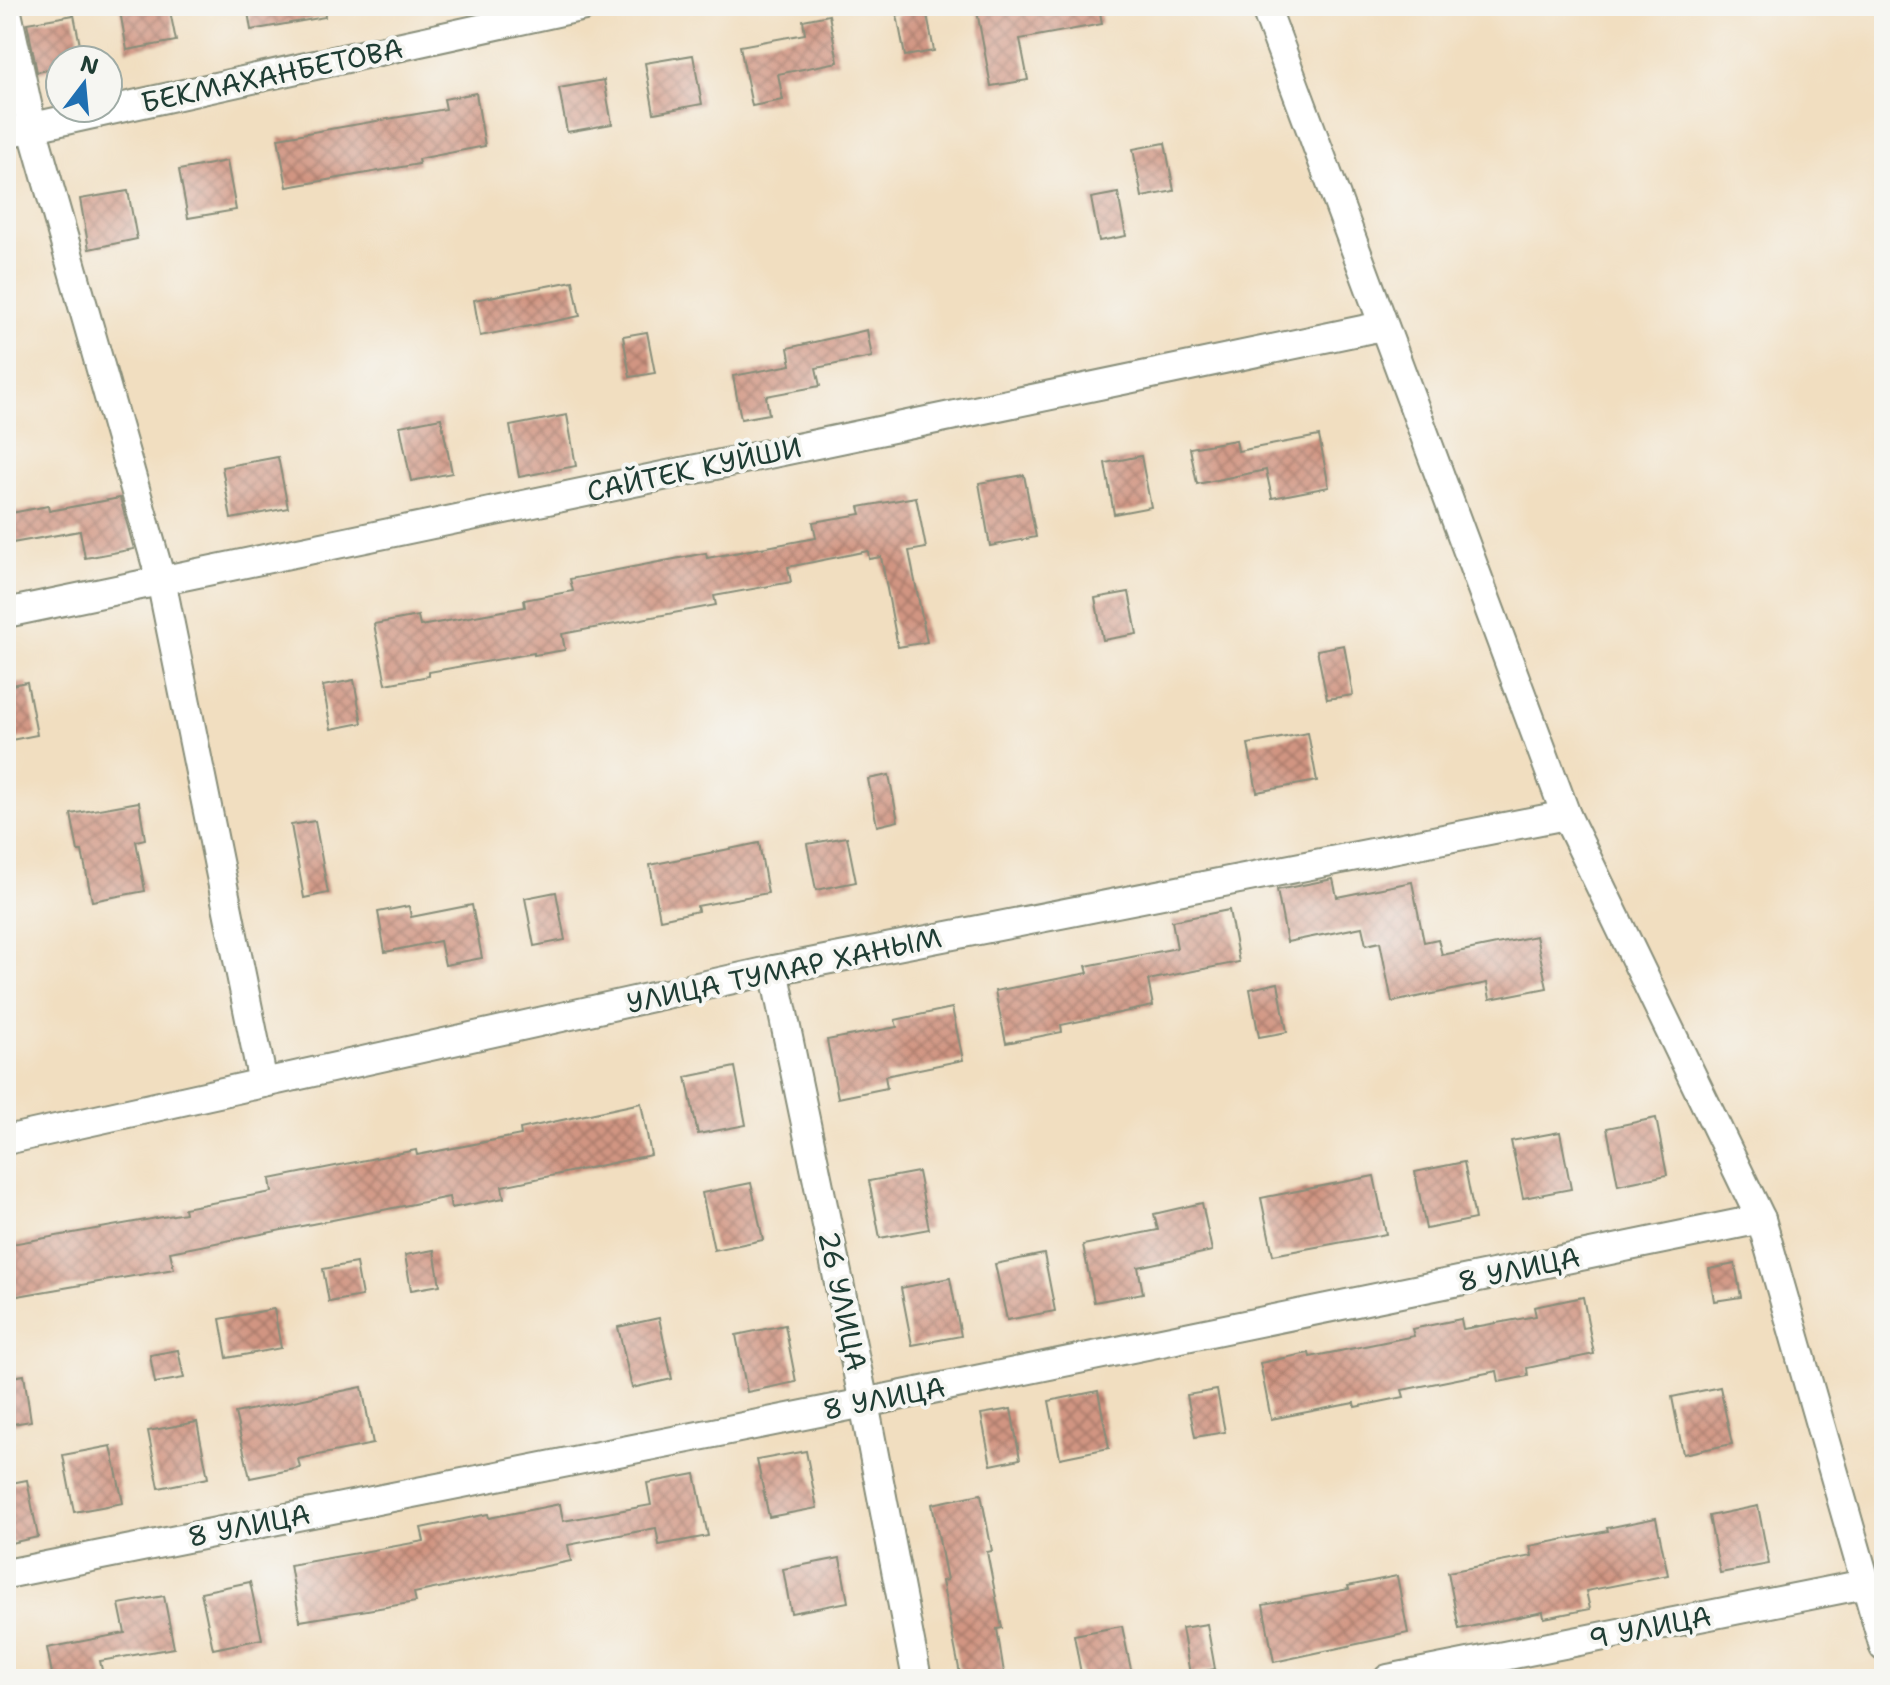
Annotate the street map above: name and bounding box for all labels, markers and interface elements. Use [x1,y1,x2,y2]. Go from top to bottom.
street label: БЕКМАХАНБЕТОВА [138,29,406,121]
north arrow [44,44,124,124]
text: N [77,49,102,82]
street label: САЙТЕК КУЙШИ [583,428,805,510]
street label: УЛИЦА ТУМАР ХАНЫМ [623,918,945,1022]
street label: 26 УЛИЦА [810,1227,876,1375]
street label: 8 УЛИЦА [1454,1238,1584,1300]
street label: 8 УЛИЦА [819,1368,949,1428]
street label: 8 УЛИЦА [184,1495,314,1555]
street label: 9 УЛИЦА [1585,1597,1715,1657]

